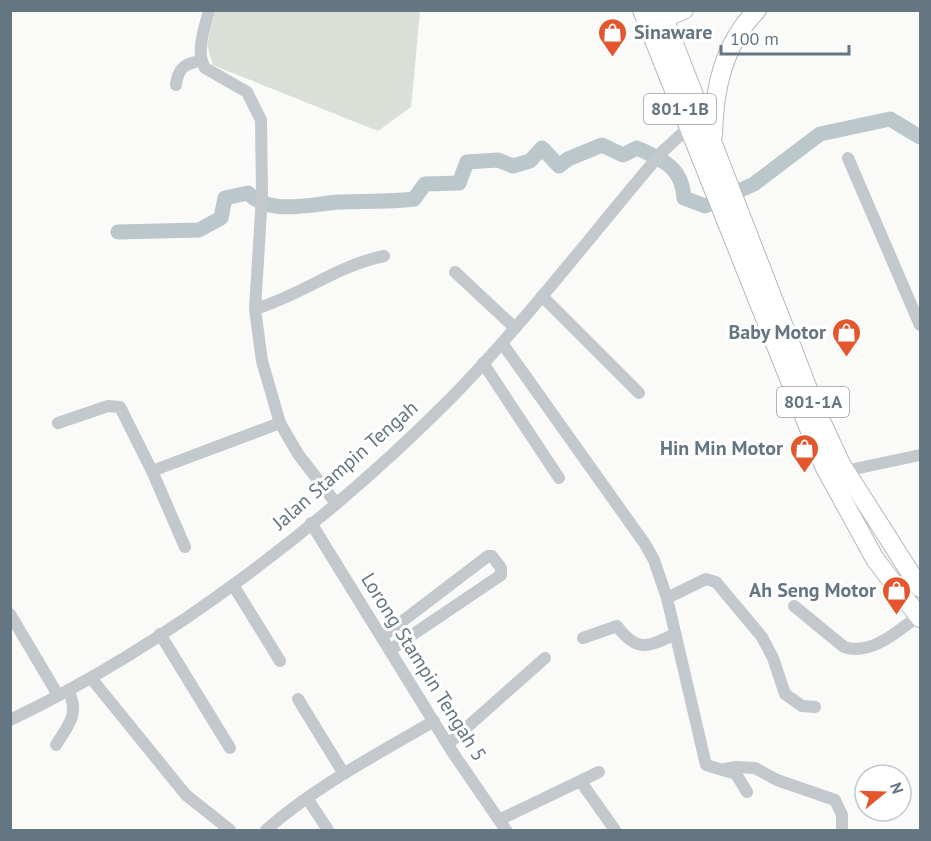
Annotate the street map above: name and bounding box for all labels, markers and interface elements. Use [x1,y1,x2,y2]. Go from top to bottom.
shop icon: Sinaware [597,16,629,58]
scale bar [721,18,848,56]
place label: Sinaware [634,19,712,45]
text: 100 m [730,27,779,50]
road number: 801-1B [644,94,716,124]
shop icon: Baby Motor [831,316,863,358]
place label: Baby Motor [729,319,826,345]
road number: 801-1A [777,387,849,417]
street label: Jalan Stampin Tengah [266,395,423,536]
shop icon: Hin Min Motor [788,432,820,474]
place label: Hin Min Motor [660,435,783,461]
street label: Lorong Stampin Tengah 5 [355,568,493,766]
shop icon: Ah Seng Motor [881,574,913,616]
place label: Ah Seng Motor [749,577,876,603]
north arrow [853,763,913,823]
text: N [886,780,908,796]

